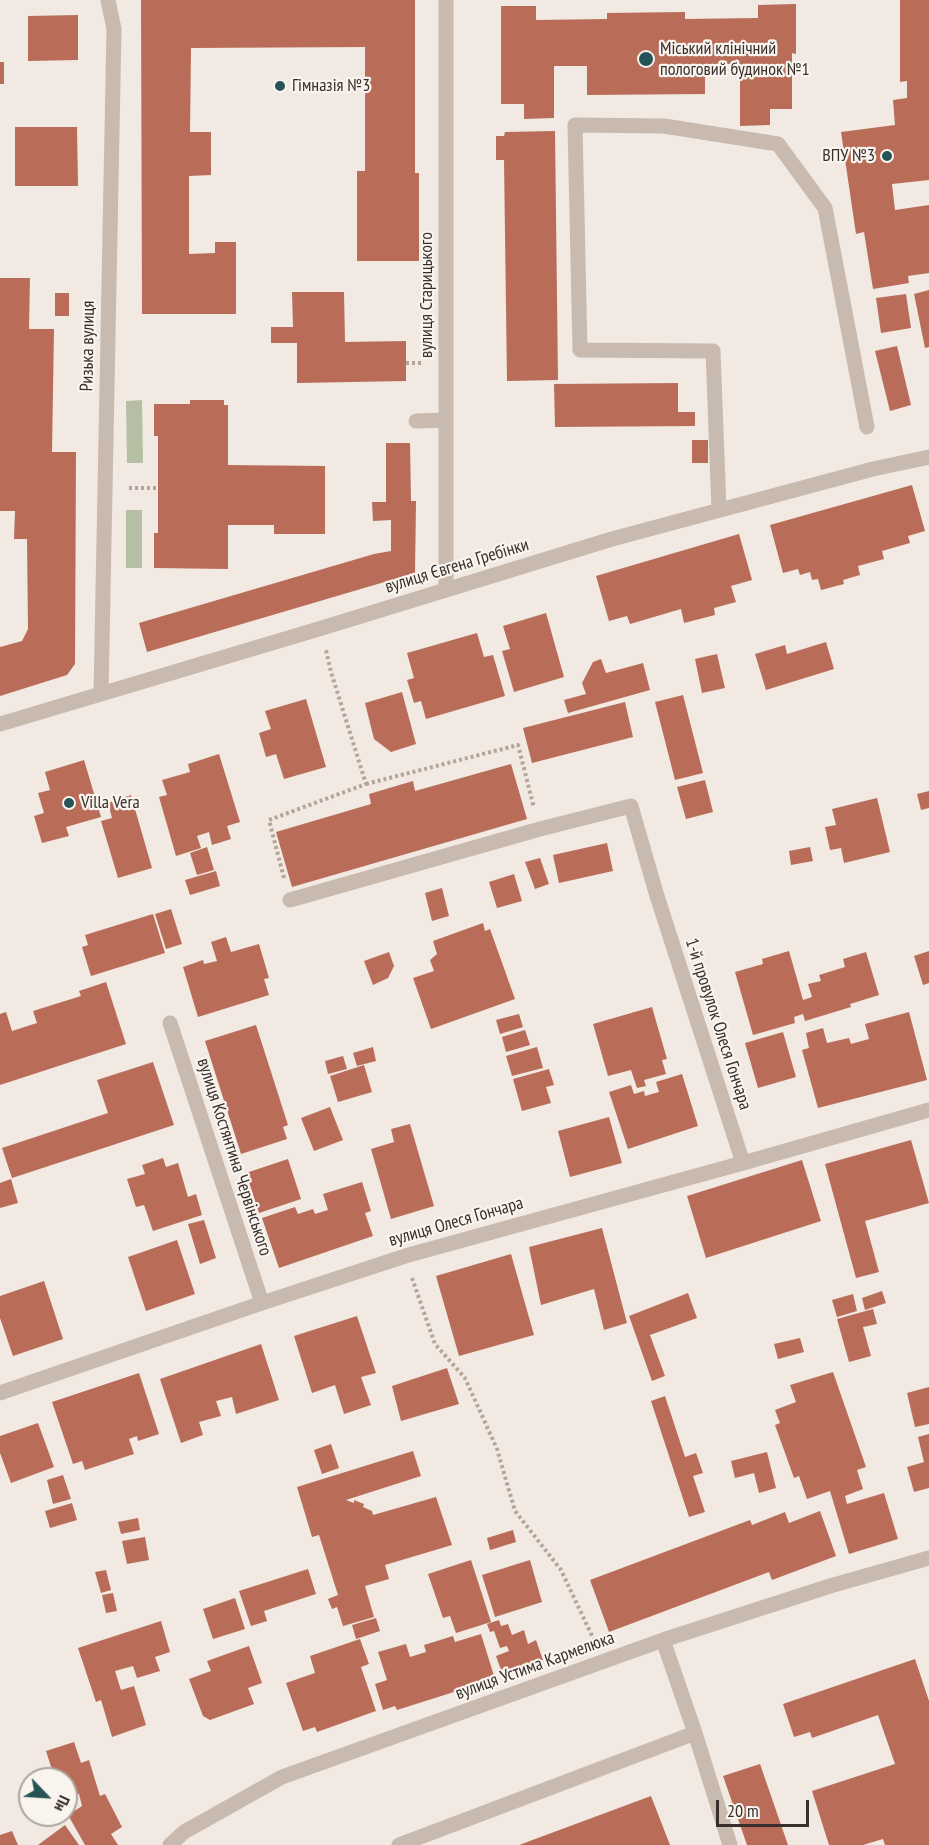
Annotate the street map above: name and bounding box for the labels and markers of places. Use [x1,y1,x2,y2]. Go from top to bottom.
place label: Міський клінічний пологовий будинок №1 [660,38,810,80]
marker: Міський клінічний пологовий будинок №1 [637,50,655,68]
place label: Гімназія №3 [292,75,370,97]
marker: Гімназія №3 [273,79,287,93]
place label: ВПУ №3 [822,145,875,167]
marker: ВПУ №3 [880,149,894,163]
place label: Villa Vera [81,792,140,814]
marker: Villa Vera [62,796,76,810]

